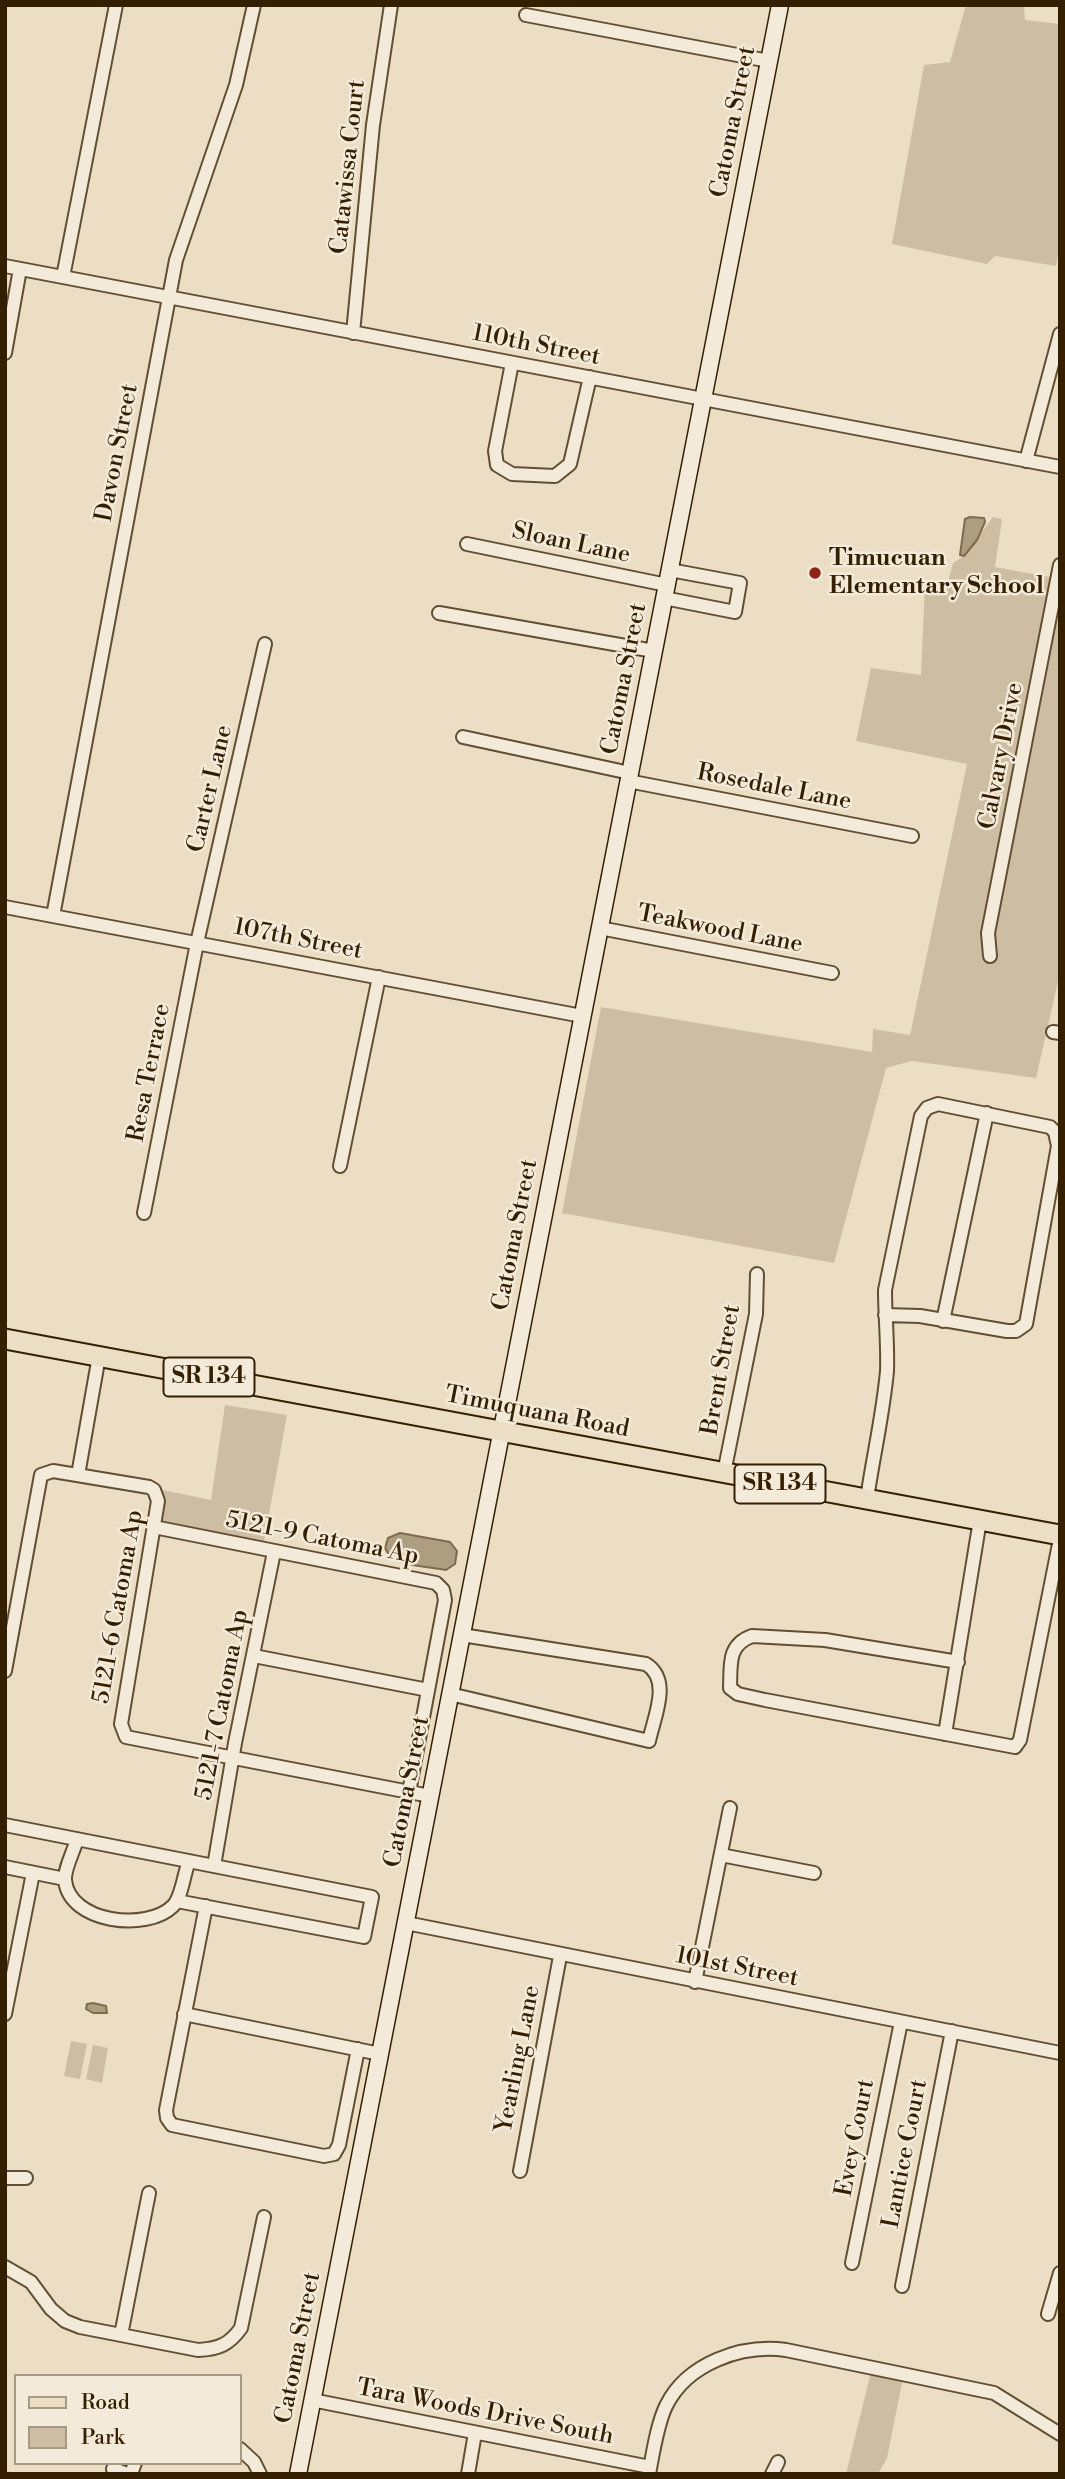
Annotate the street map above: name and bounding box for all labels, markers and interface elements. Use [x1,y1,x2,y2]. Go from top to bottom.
street label: Catoma Street [705,44,763,200]
street label: Catawissa Court [326,78,372,256]
street label: 110th Street [470,319,602,373]
street label: Davon Street [91,382,145,524]
street label: Sloan Lane [509,517,633,571]
place label: Timucuan Elementary School [829,545,1044,601]
marker: Timucuan Elementary School [807,565,823,581]
street label: Catoma Street [596,601,654,757]
street label: Calvary Drive [974,680,1030,832]
street label: Carter Lane [182,722,240,856]
street label: Rosedale Lane [694,759,854,817]
street label: Teakwood Lane [635,900,805,960]
street label: 107th Street [231,913,365,967]
street label: Resa Terrace [122,1001,178,1145]
street label: Catoma Street [487,1157,545,1313]
street label: Brent Street [696,1302,748,1438]
road number: SR 134 [164,1358,255,1396]
street label: Timuquana Road [442,1381,632,1445]
road number: SR 134 [734,1464,826,1504]
street label: 5121-9 Catoma Ap [223,1506,421,1572]
street label: 5121-6 Catoma Ap [88,1508,150,1706]
street label: 5121-7 Catoma Ap [190,1607,256,1803]
street label: Catoma Street [379,1714,437,1870]
street label: 101st Street [673,1942,801,1994]
street label: Yearling Lane [491,1983,547,2135]
street label: Evey Court [830,2077,882,2199]
street label: Lantice Court [877,2077,935,2231]
street label: Catoma Street [270,2270,328,2426]
legend [14,2374,242,2465]
street label: Tara Woods Drive South [354,2374,616,2452]
text: Road [81,2390,130,2416]
text: Park [81,2425,125,2451]

